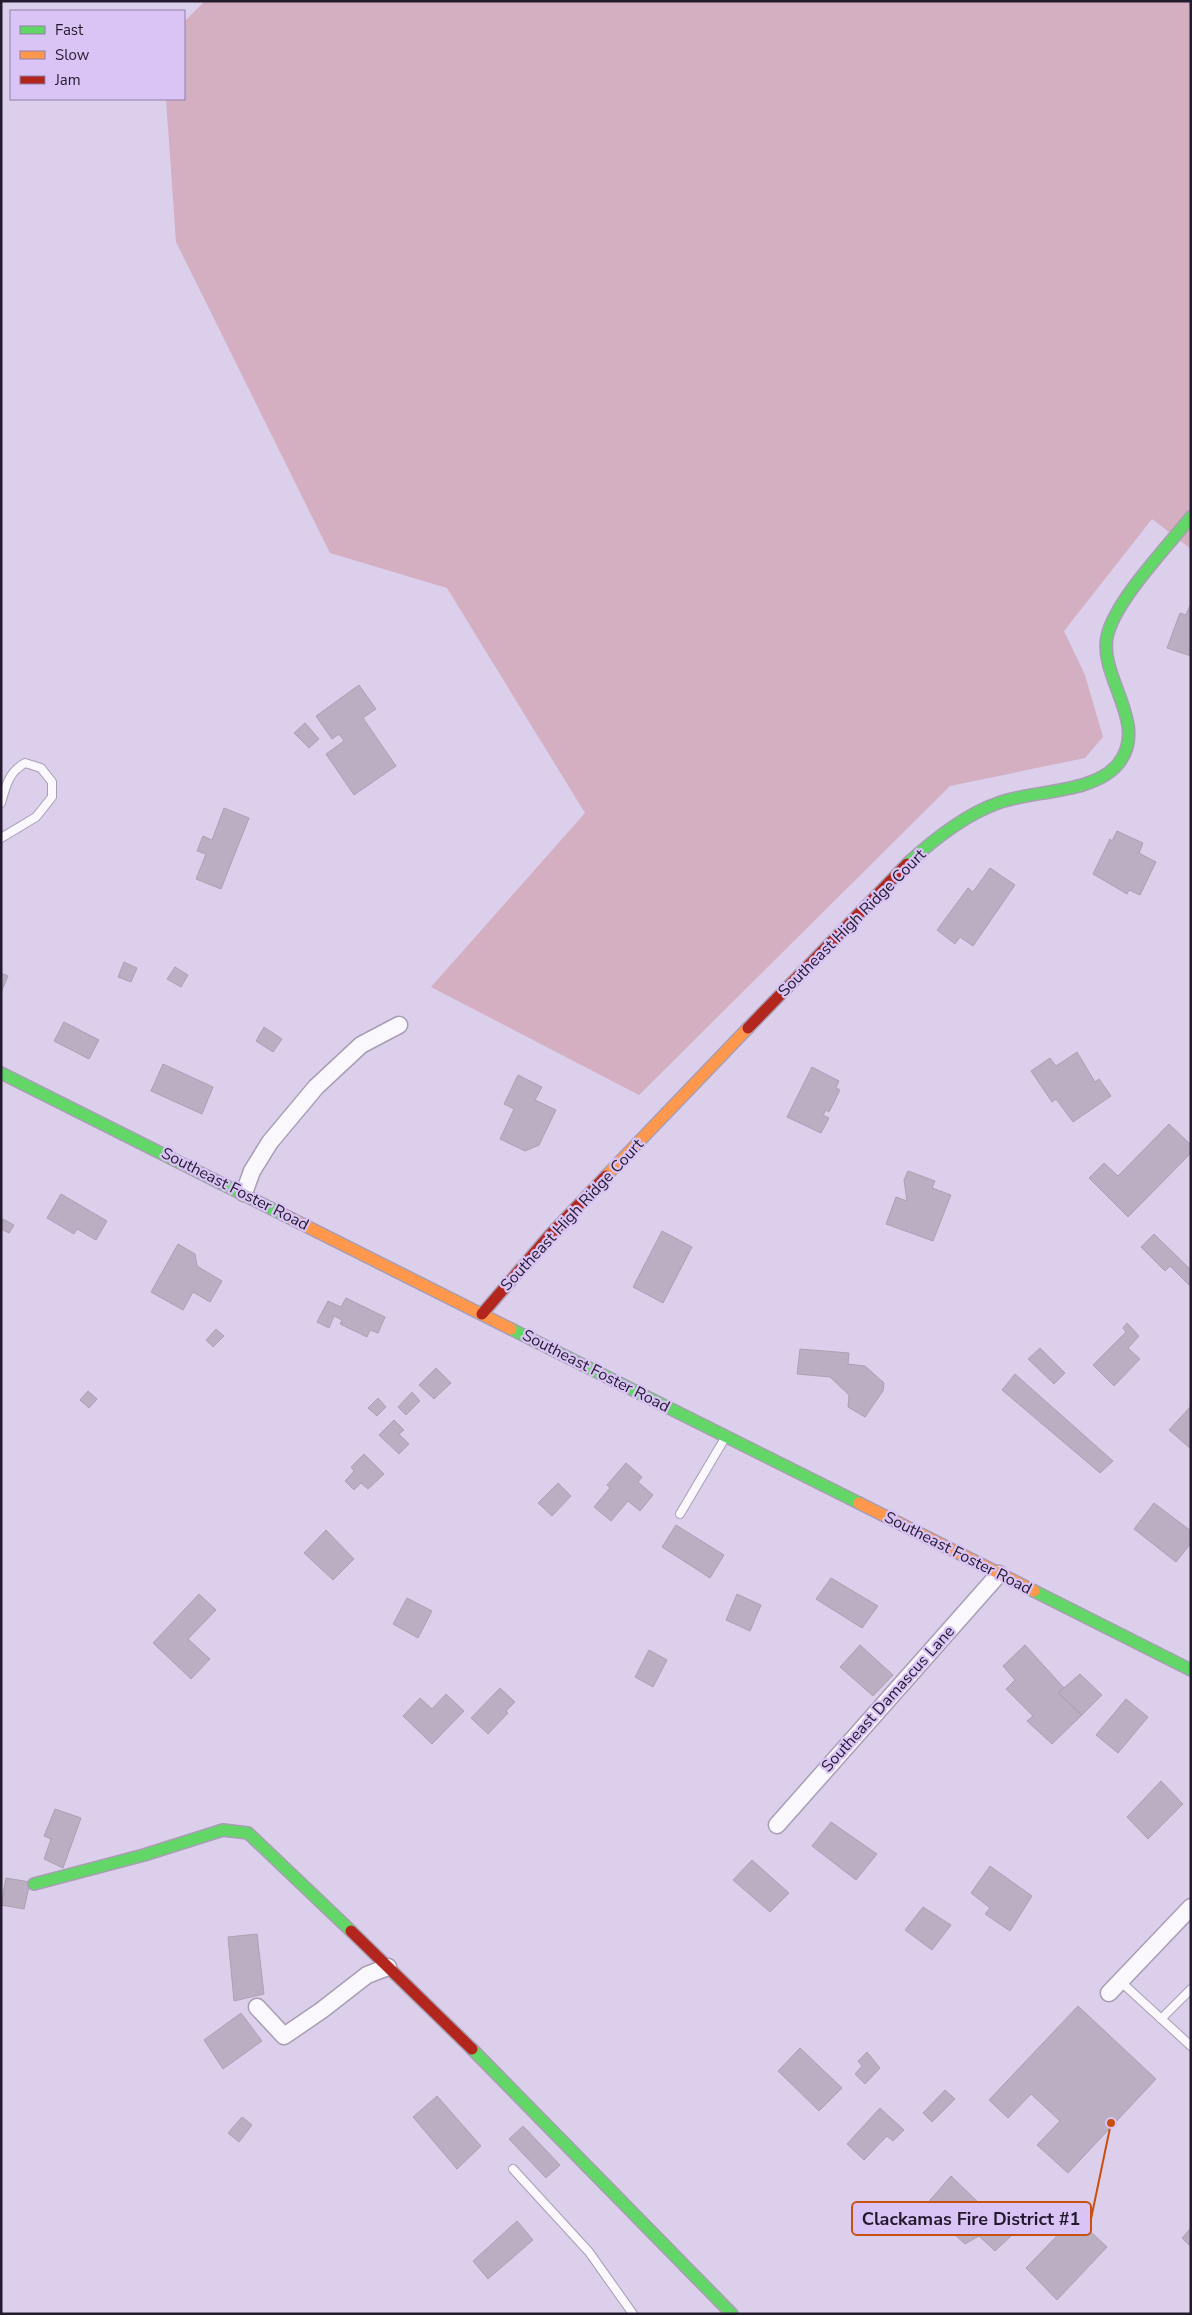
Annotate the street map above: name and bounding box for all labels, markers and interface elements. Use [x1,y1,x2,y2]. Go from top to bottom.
legend [10,10,185,100]
text: Fast [55,20,84,40]
text: Slow [55,45,90,65]
text: Jam [54,70,81,90]
street label: Southeast High Ridge Court [773,844,931,1002]
street label: Southeast High Ridge Court [495,1134,649,1296]
street label: Southeast Foster Road [157,1142,313,1236]
street label: Southeast Foster Road [518,1324,674,1418]
street label: Southeast Foster Road [880,1506,1036,1600]
street label: Southeast Damascus Lane [816,1621,960,1777]
callout: Clackamas Fire District #1 [852,2202,1091,2235]
text: Clackamas Fire District #1 [862,2207,1080,2231]

